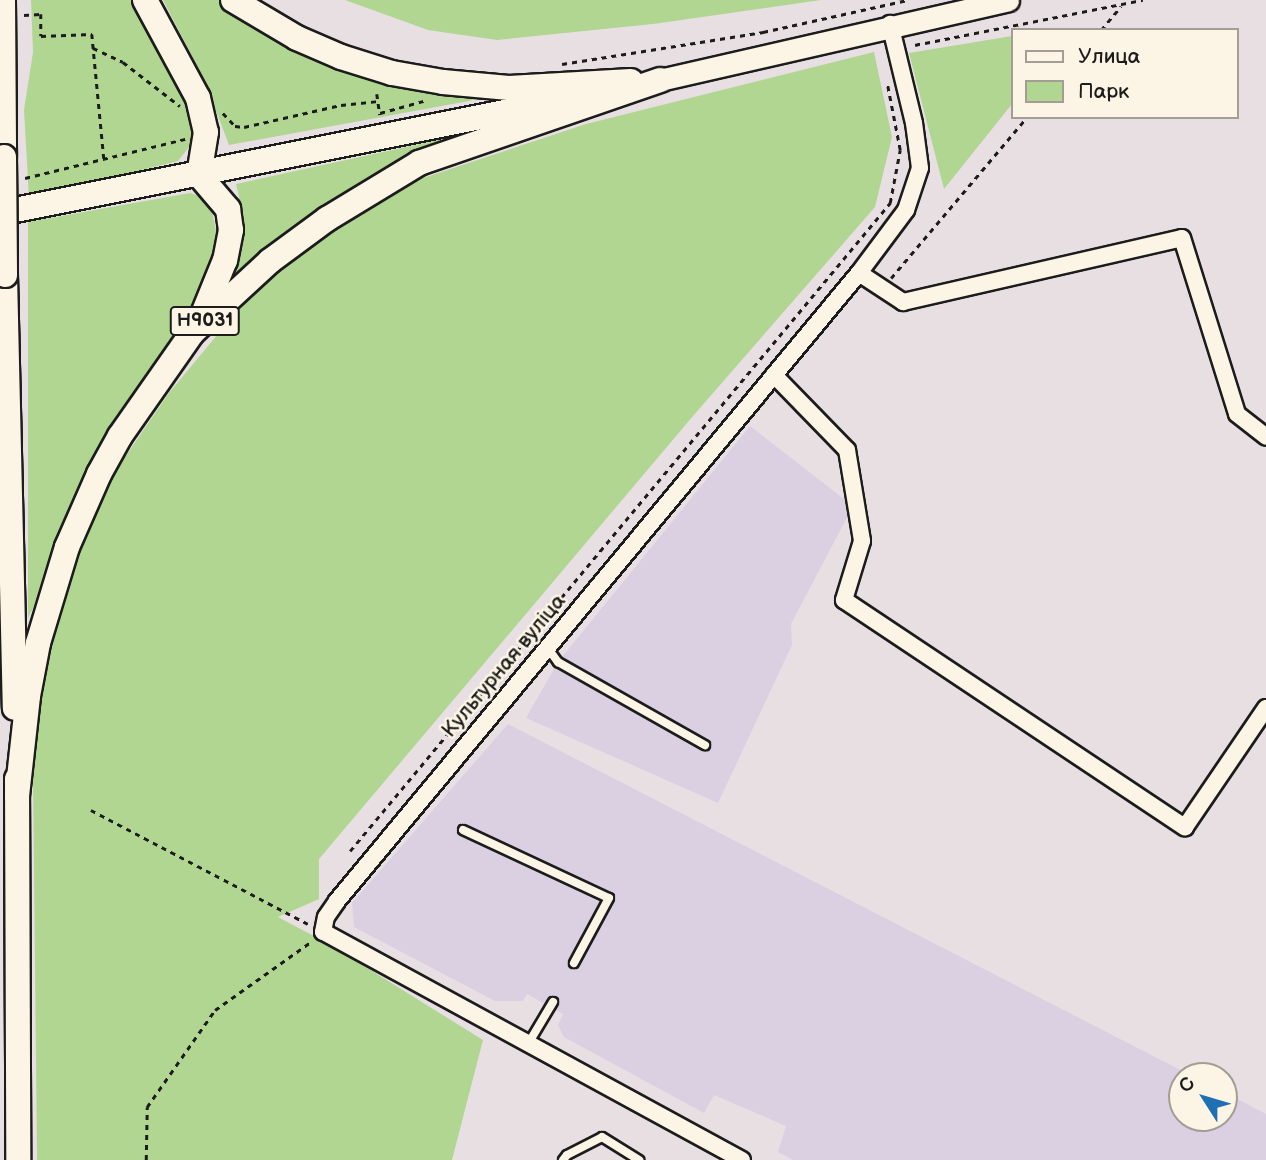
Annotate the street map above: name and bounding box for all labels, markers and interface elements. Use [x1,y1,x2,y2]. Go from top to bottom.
legend [1010,28,1238,119]
text: Улица [1078,44,1140,69]
text: Парк [1078,79,1129,104]
road number: Н9031 [168,306,242,336]
street label: Культурная вуліца [437,589,571,743]
north arrow [1168,1062,1238,1132]
text: С [1174,1073,1201,1097]

